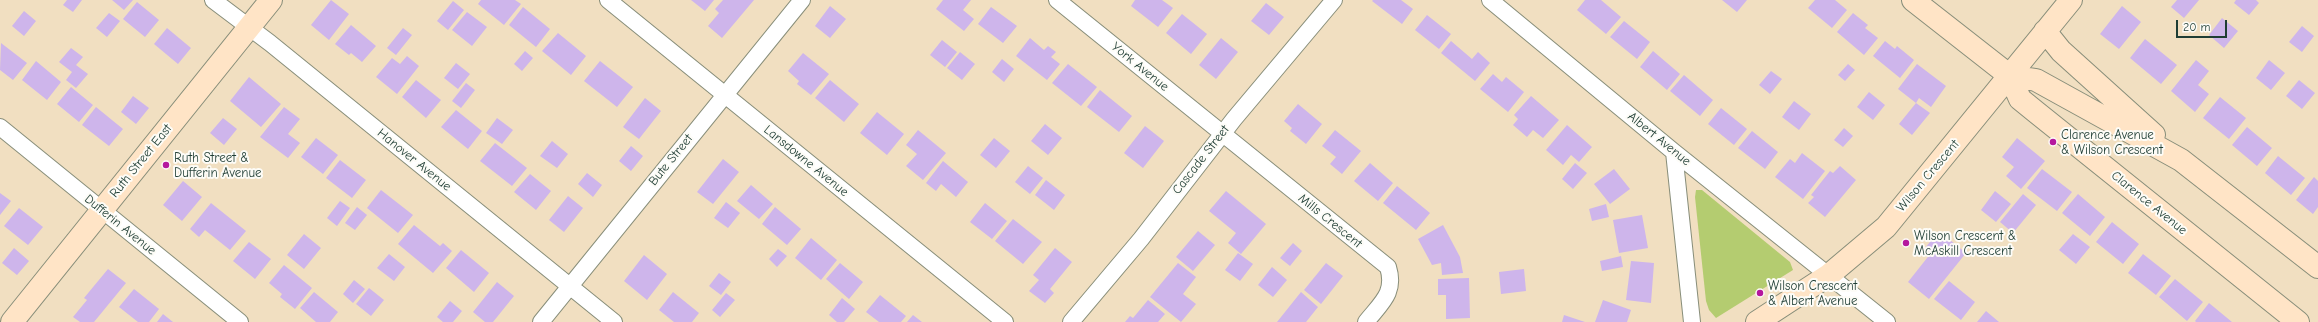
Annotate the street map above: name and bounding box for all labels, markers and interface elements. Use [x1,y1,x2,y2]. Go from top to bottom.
scale bar [2178,12,2229,38]
text: 20 m [2183,20,2211,34]
street label: York Avenue [1108,39,1172,95]
street label: Albert Avenue [1624,109,1694,169]
street label: Ruth Street East [107,121,175,201]
street label: Lansdowne Avenue [760,122,852,200]
street label: Cascade Street [1169,122,1233,198]
street label: Hanover Avenue [374,125,454,195]
place label: Clarence Avenue & Wilson Crescent [2061,127,2163,158]
street label: Bute Street [646,131,696,189]
street label: Wilson Crescent [1893,137,1963,215]
marker: Clarence Avenue & Wilson Crescent [2048,137,2058,147]
place label: Ruth Street & Dufferin Avenue [174,150,262,181]
marker: Ruth Street & Dufferin Avenue [161,160,171,170]
street label: Clarence Avenue [2108,168,2190,238]
street label: Mills Crescent [1295,190,1365,252]
street label: Dufferin Avenue [81,191,159,259]
place label: Wilson Crescent & McAskill Crescent [1914,228,2016,259]
marker: Wilson Crescent & McAskill Crescent [1901,238,1911,248]
place label: Wilson Crescent & Albert Avenue [1768,278,1857,309]
marker: Wilson Crescent & Albert Avenue [1755,288,1765,298]

